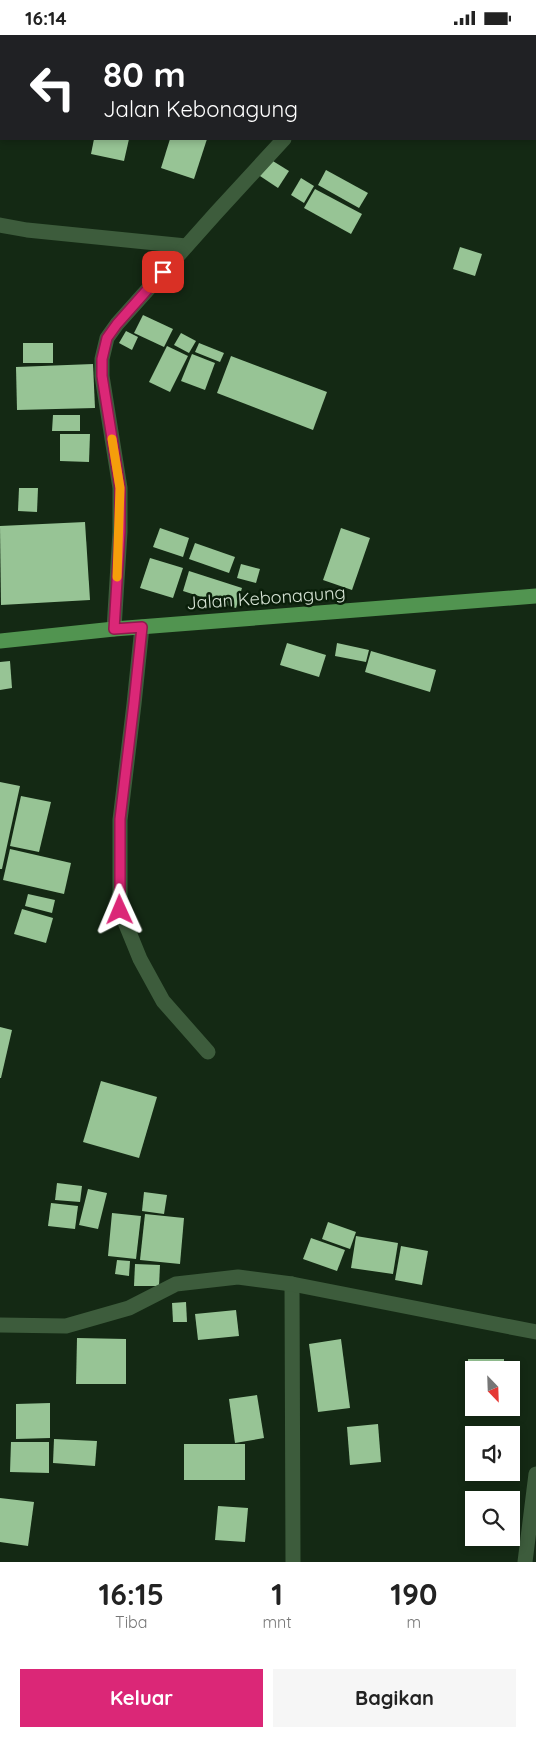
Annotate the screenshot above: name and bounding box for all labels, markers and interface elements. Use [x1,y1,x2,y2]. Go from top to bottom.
text: 16:14 [25,6,67,30]
text: 80 m [103,52,186,96]
icon: left [20,55,85,120]
text: Jalan Kebonagung [103,95,298,123]
pin [142,251,184,293]
icon: arrive [149,258,177,286]
street label: Jalan Kebonagung [186,580,346,615]
position arrow [93,883,145,935]
north arrow [465,1361,520,1416]
map controls [465,1361,520,1546]
button: sound [465,1426,520,1481]
button: search [465,1491,520,1546]
text: 16:15 [99,1575,164,1613]
text: 1 [271,1575,283,1613]
text: 190 [390,1575,437,1613]
text: Tiba [115,1612,147,1632]
text: mnt [263,1612,292,1632]
text: m [407,1612,421,1632]
button: Keluar [20,1669,263,1727]
button: Bagikan [273,1669,516,1727]

